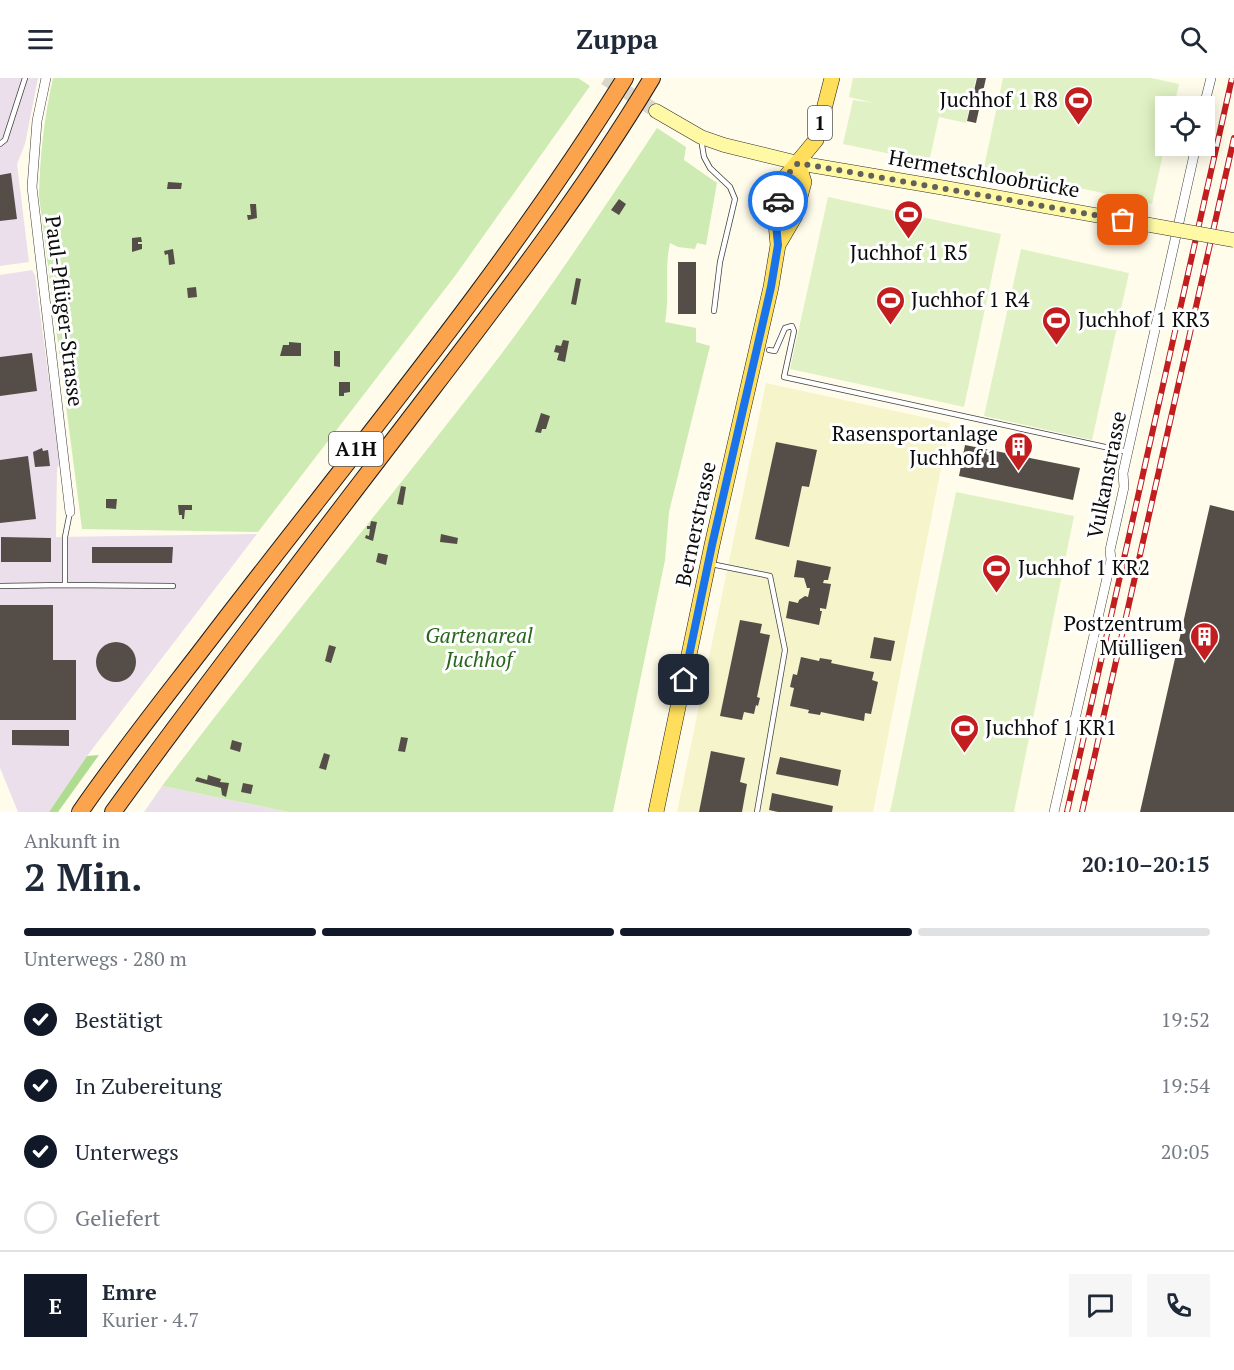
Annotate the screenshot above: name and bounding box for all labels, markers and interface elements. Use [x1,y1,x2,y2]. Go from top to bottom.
text: Zuppa [576,21,658,57]
icon: menu [24,23,57,56]
icon: search [1177,23,1210,56]
sports icon: Juchhof 1 R8 [1063,84,1095,126]
place label: Juchhof 1 R8 [940,85,1058,113]
map controls [1155,96,1215,156]
button: locate [1155,96,1215,156]
road number: 1 [808,106,832,140]
street label: Hermetschloobrücke [886,142,1082,204]
courier [748,171,808,231]
icon: car [762,185,795,218]
pin [1097,194,1148,245]
sports icon: Juchhof 1 R5 [893,198,925,240]
icon: bag [1106,203,1139,236]
street label: Paul-Pflüger-Strasse [39,214,91,408]
place label: Juchhof 1 R5 [850,238,968,266]
sports icon: Juchhof 1 R4 [874,284,906,326]
place label: Juchhof 1 R4 [911,285,1030,313]
sports icon: Juchhof 1 KR3 [1041,304,1073,346]
place label: Juchhof 1 KR3 [1078,305,1210,333]
street label: Vulkanstrasse [1080,409,1132,541]
place label: Rasensportanlage Juchhof 1 [832,419,998,471]
building icon: Rasensportanlage Juchhof 1 [1003,430,1035,472]
road number: A1H [329,432,383,466]
street label: Bernerstrasse [668,459,722,589]
sports icon: Juchhof 1 KR2 [981,552,1013,594]
place label: Juchhof 1 KR2 [1018,553,1150,581]
place label: Postzentrum Mülligen [1064,609,1184,661]
building icon: Postzentrum Mülligen [1188,620,1220,662]
park label: Gartenareal Juchhof [425,621,533,673]
pin [658,654,709,705]
icon: home [667,663,700,696]
sports icon: Juchhof 1 KR1 [948,712,980,754]
place label: Juchhof 1 KR1 [985,713,1117,741]
text: Ankunft in [24,827,120,854]
text: 20:10–20:15 [1082,849,1210,878]
text: 2 Min. [24,850,142,902]
text: Unterwegs · 280 m [24,945,187,972]
icon: check [24,1003,57,1036]
text: Bestätigt [75,1005,163,1034]
text: 19:52 [1161,1006,1210,1033]
icon: check [24,1069,57,1102]
text: In Zubereitung [75,1071,222,1100]
text: 19:54 [1161,1072,1210,1099]
icon: check [24,1135,57,1168]
text: Unterwegs [75,1137,179,1166]
text: 20:05 [1161,1138,1210,1165]
text: Geliefert [75,1203,160,1232]
button: chat [1069,1274,1132,1337]
button: phone [1147,1274,1210,1337]
text: Emre [102,1277,157,1306]
text: E [49,1291,62,1320]
text: Kurier · 4.7 [102,1306,199,1333]

